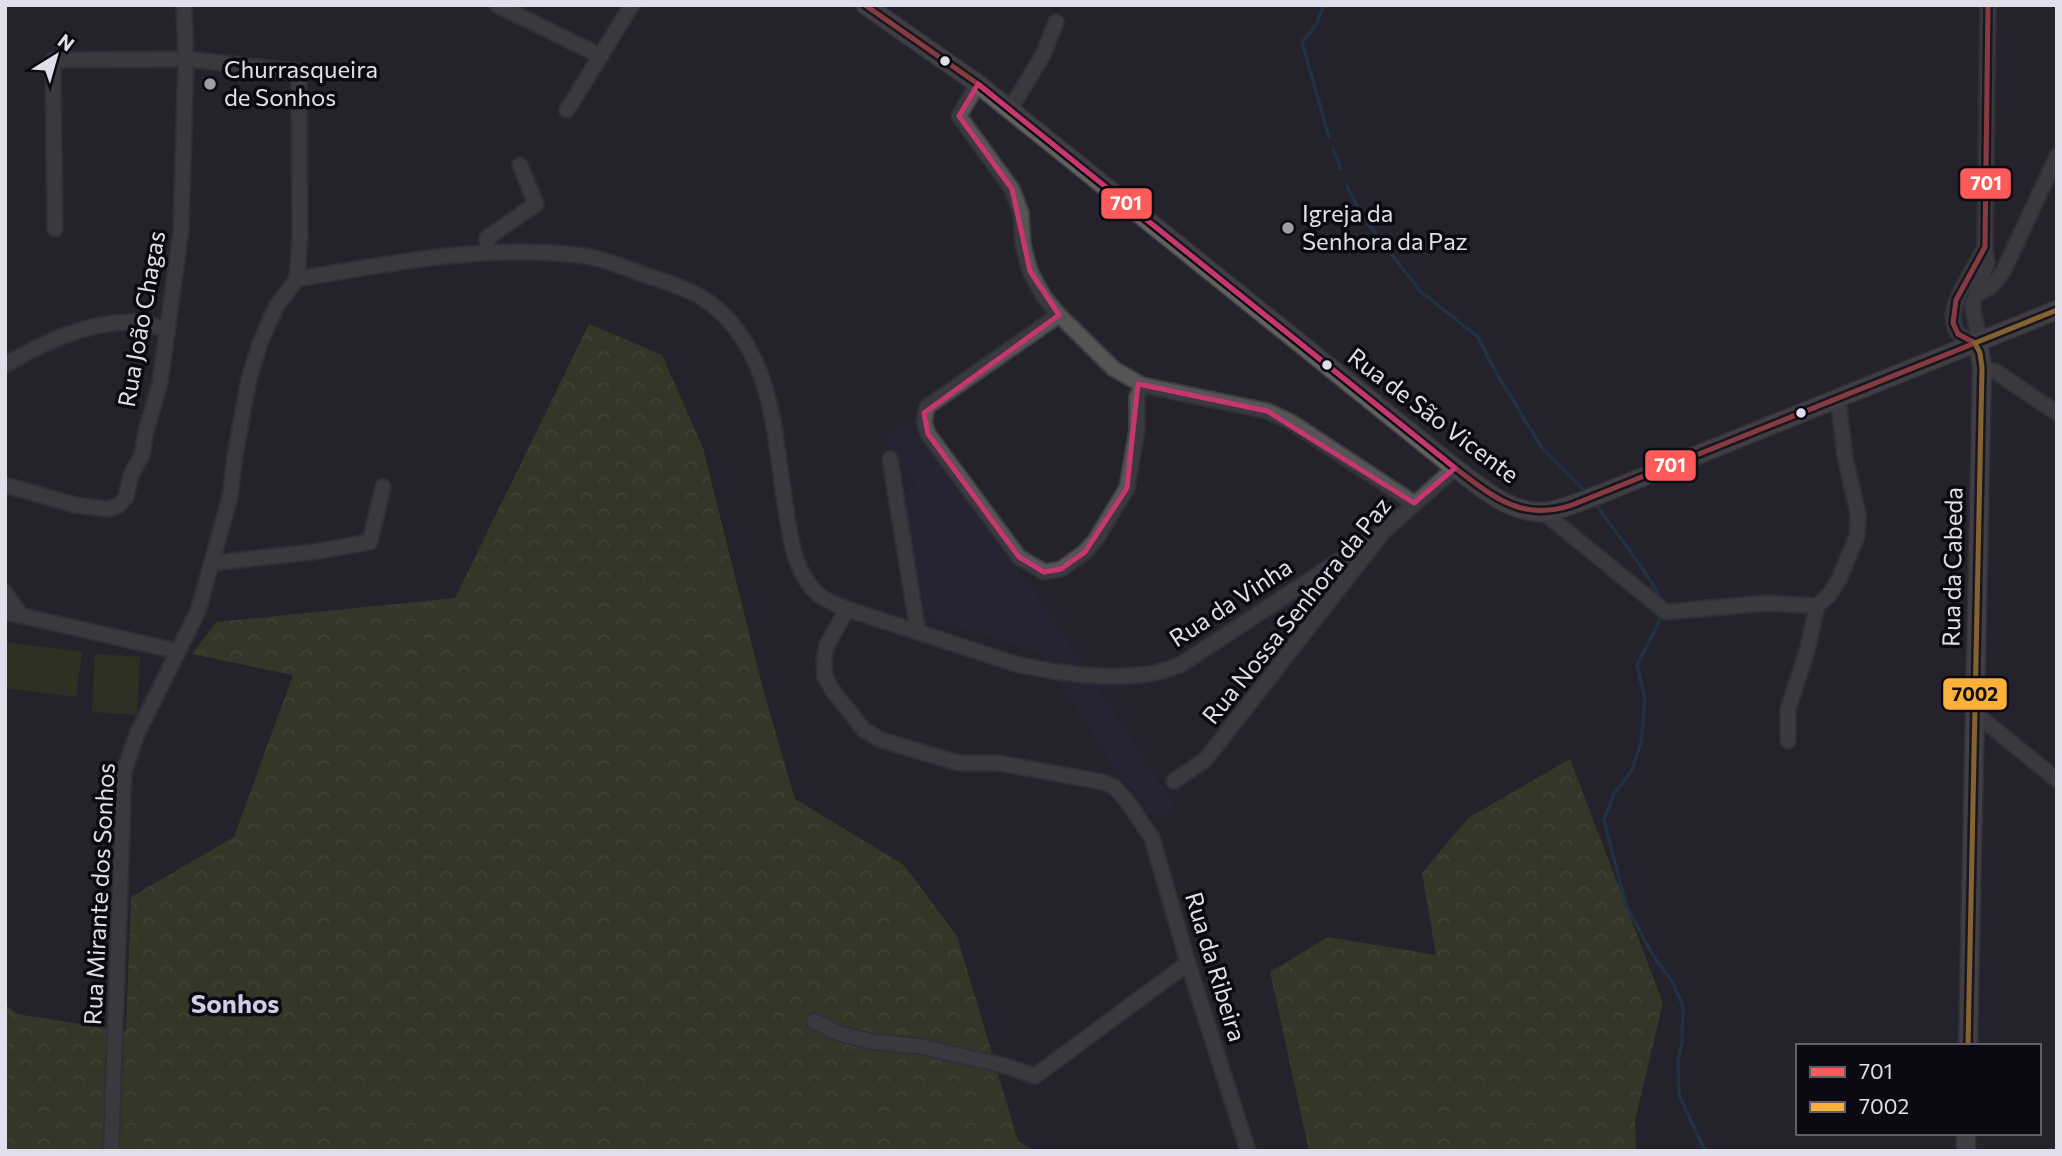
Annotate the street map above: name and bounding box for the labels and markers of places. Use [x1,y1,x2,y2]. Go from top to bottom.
place label: Churrasqueira de Sonhos [224,54,378,111]
unlabelled marker [938,54,952,68]
marker: Churrasqueira de Sonhos [202,76,218,92]
place label: Igreja da Senhora da Paz [1302,198,1468,255]
marker: Igreja da Senhora da Paz [1280,220,1296,236]
unlabelled marker [1320,358,1334,372]
unlabelled marker [1794,406,1808,420]

